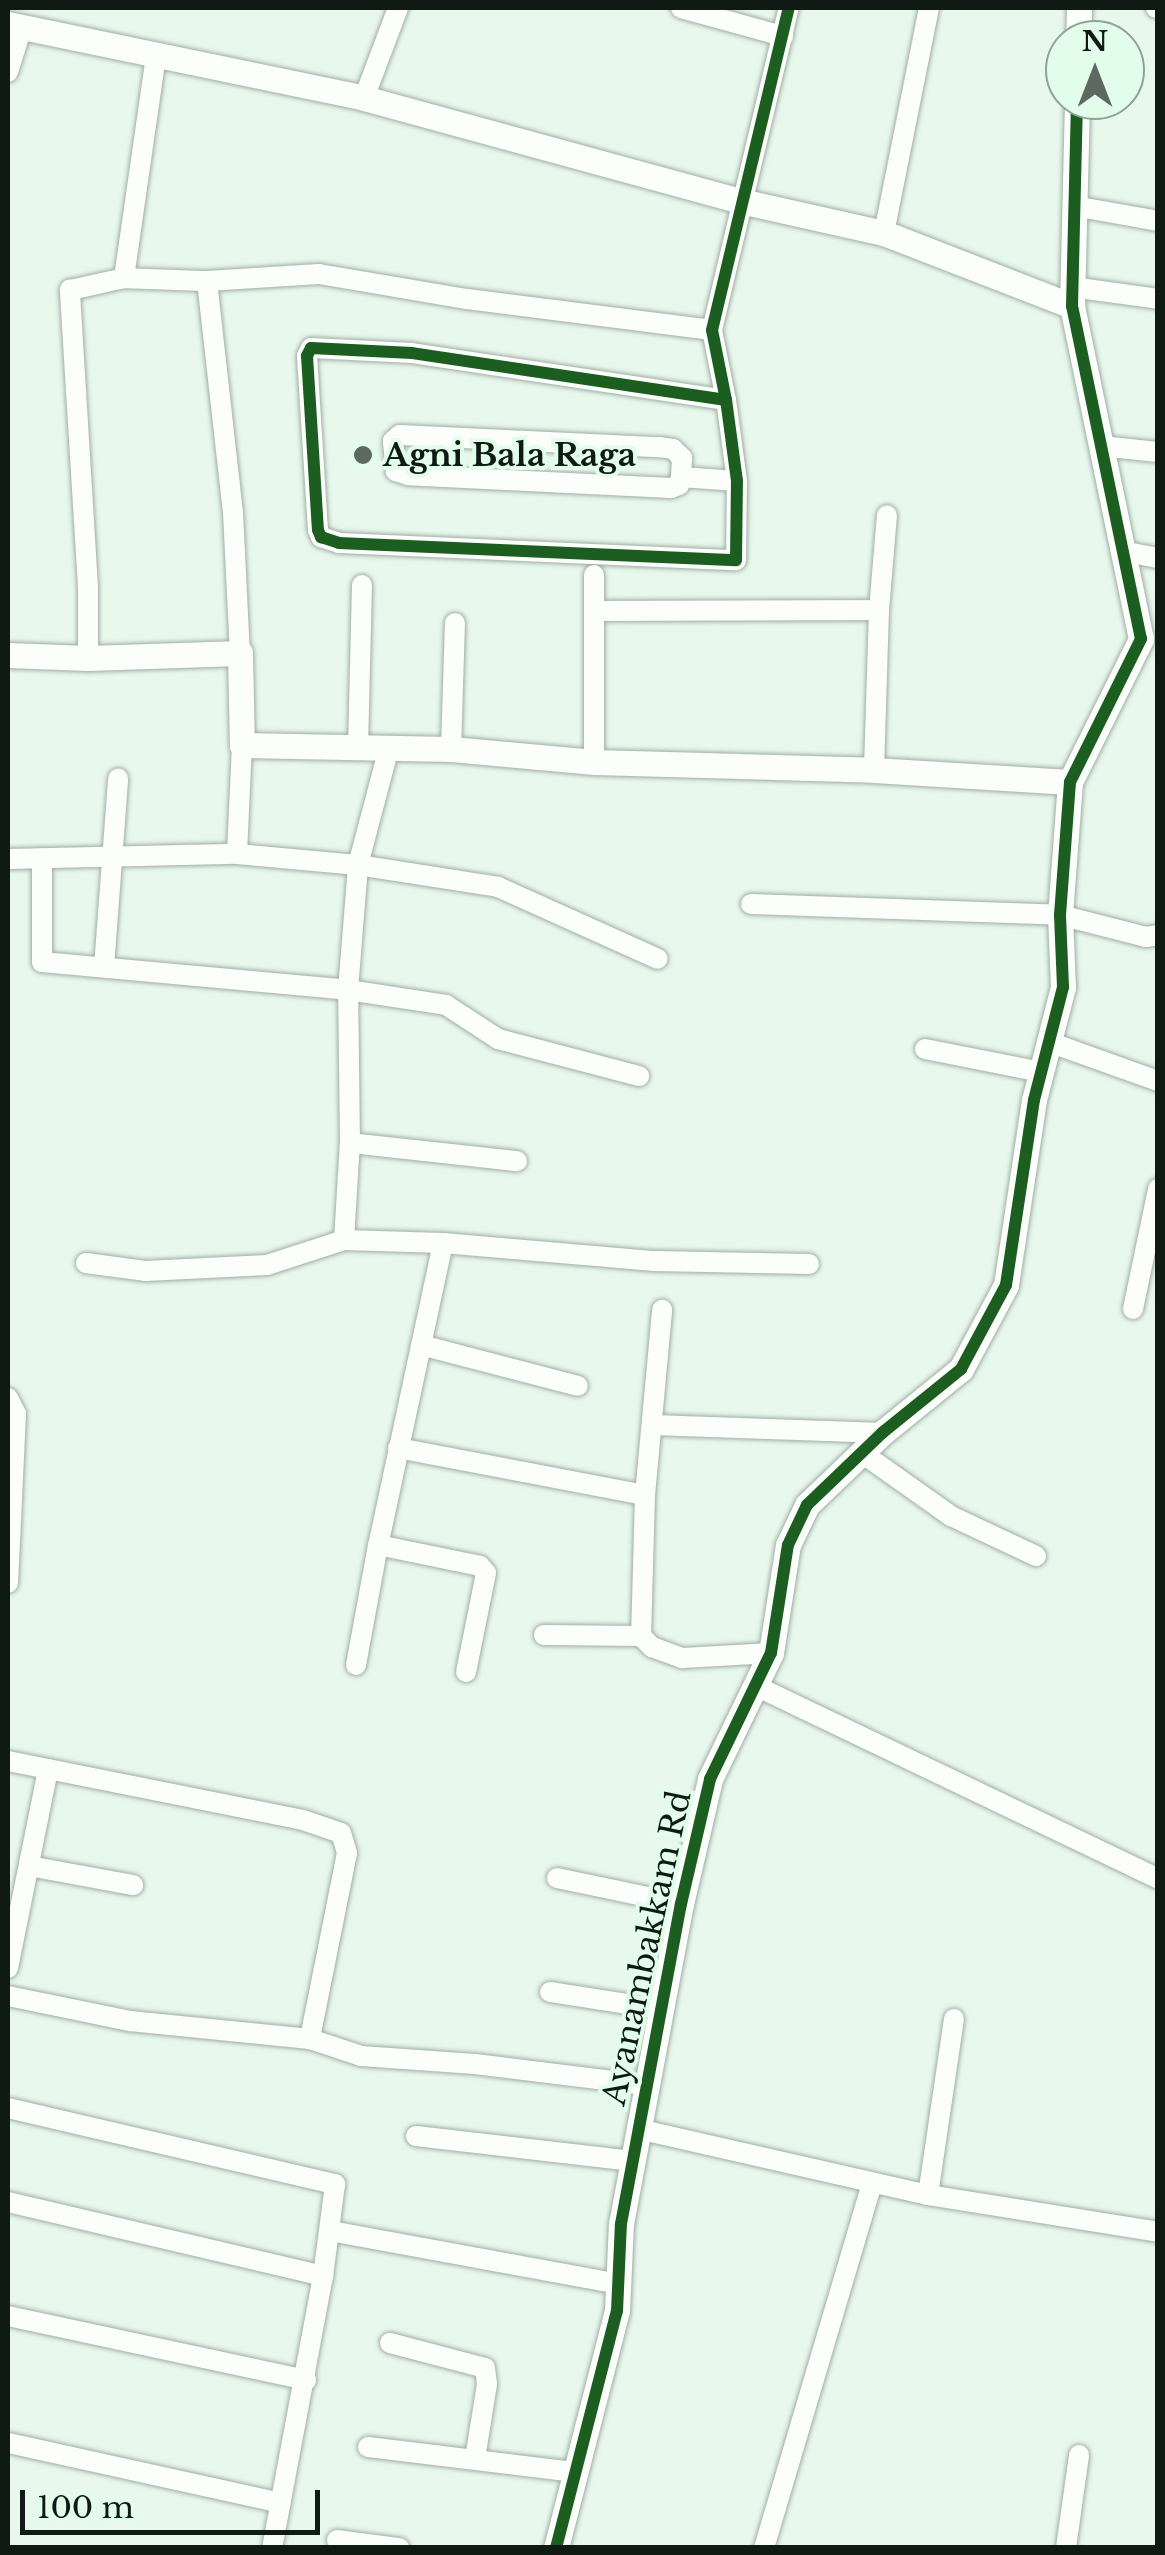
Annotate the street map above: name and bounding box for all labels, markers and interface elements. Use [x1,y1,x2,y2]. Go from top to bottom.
north arrow [1045,20,1145,120]
text: N [1082,24,1108,59]
place label: Agni Bala Raga [383,436,636,474]
marker: Agni Bala Raga [352,444,374,466]
street label: Ayanambakkam Rd [595,1787,699,2109]
scale bar [25,2470,325,2532]
text: 100 m [37,2489,134,2526]

